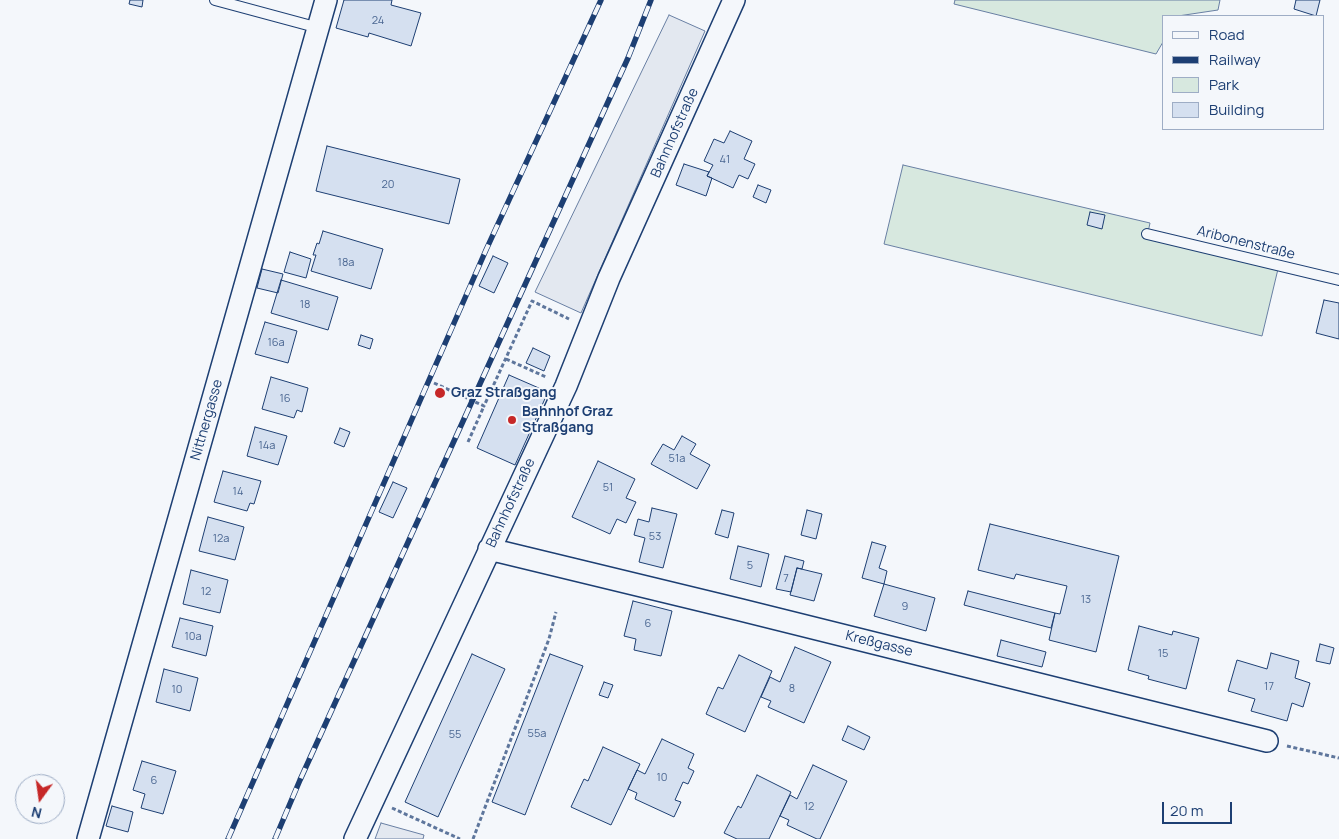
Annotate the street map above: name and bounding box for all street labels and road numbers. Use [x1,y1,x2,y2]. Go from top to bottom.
street label: Bahnhofstraße [648,85,702,181]
street label: Aribonenstraße [1195,223,1297,263]
street label: Nittnergasse [187,378,227,462]
street label: Bahnhofstraße [483,456,539,550]
street label: Kreßgasse [844,628,914,660]

